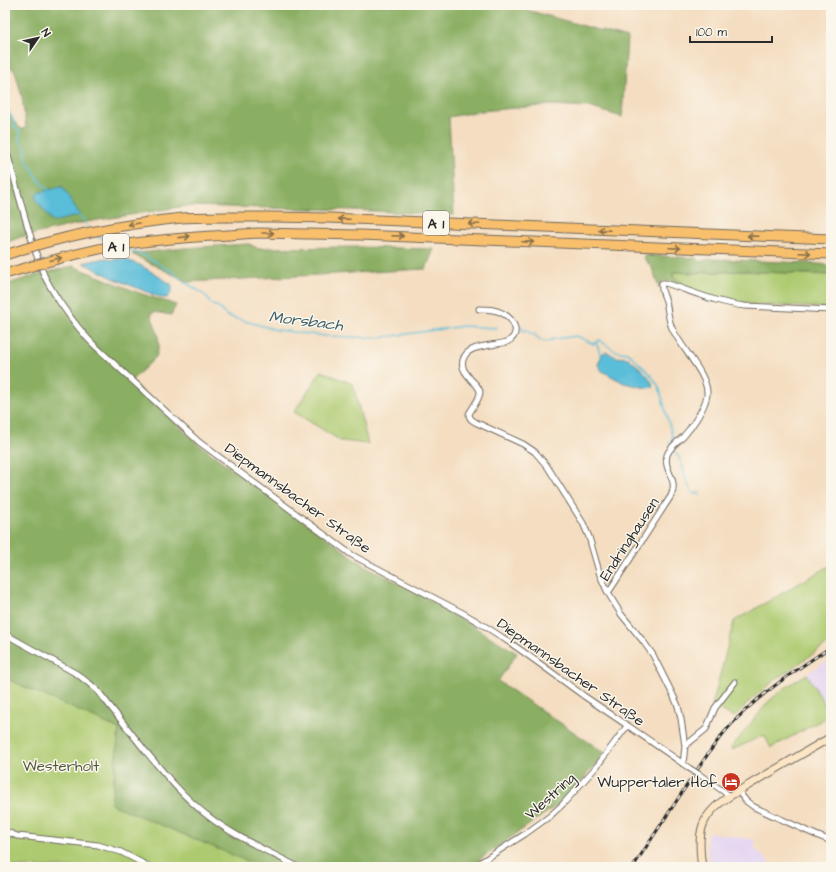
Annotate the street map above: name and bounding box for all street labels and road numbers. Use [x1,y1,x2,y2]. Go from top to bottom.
road number: A 1 [423,211,449,235]
road number: A 1 [103,234,129,258]
street label: Diepmannsbacher Straße [220,438,375,559]
street label: Endringhausen [595,493,665,586]
street label: Diepmannsbacher Straße [493,613,649,732]
street label: Westring [520,768,581,826]

